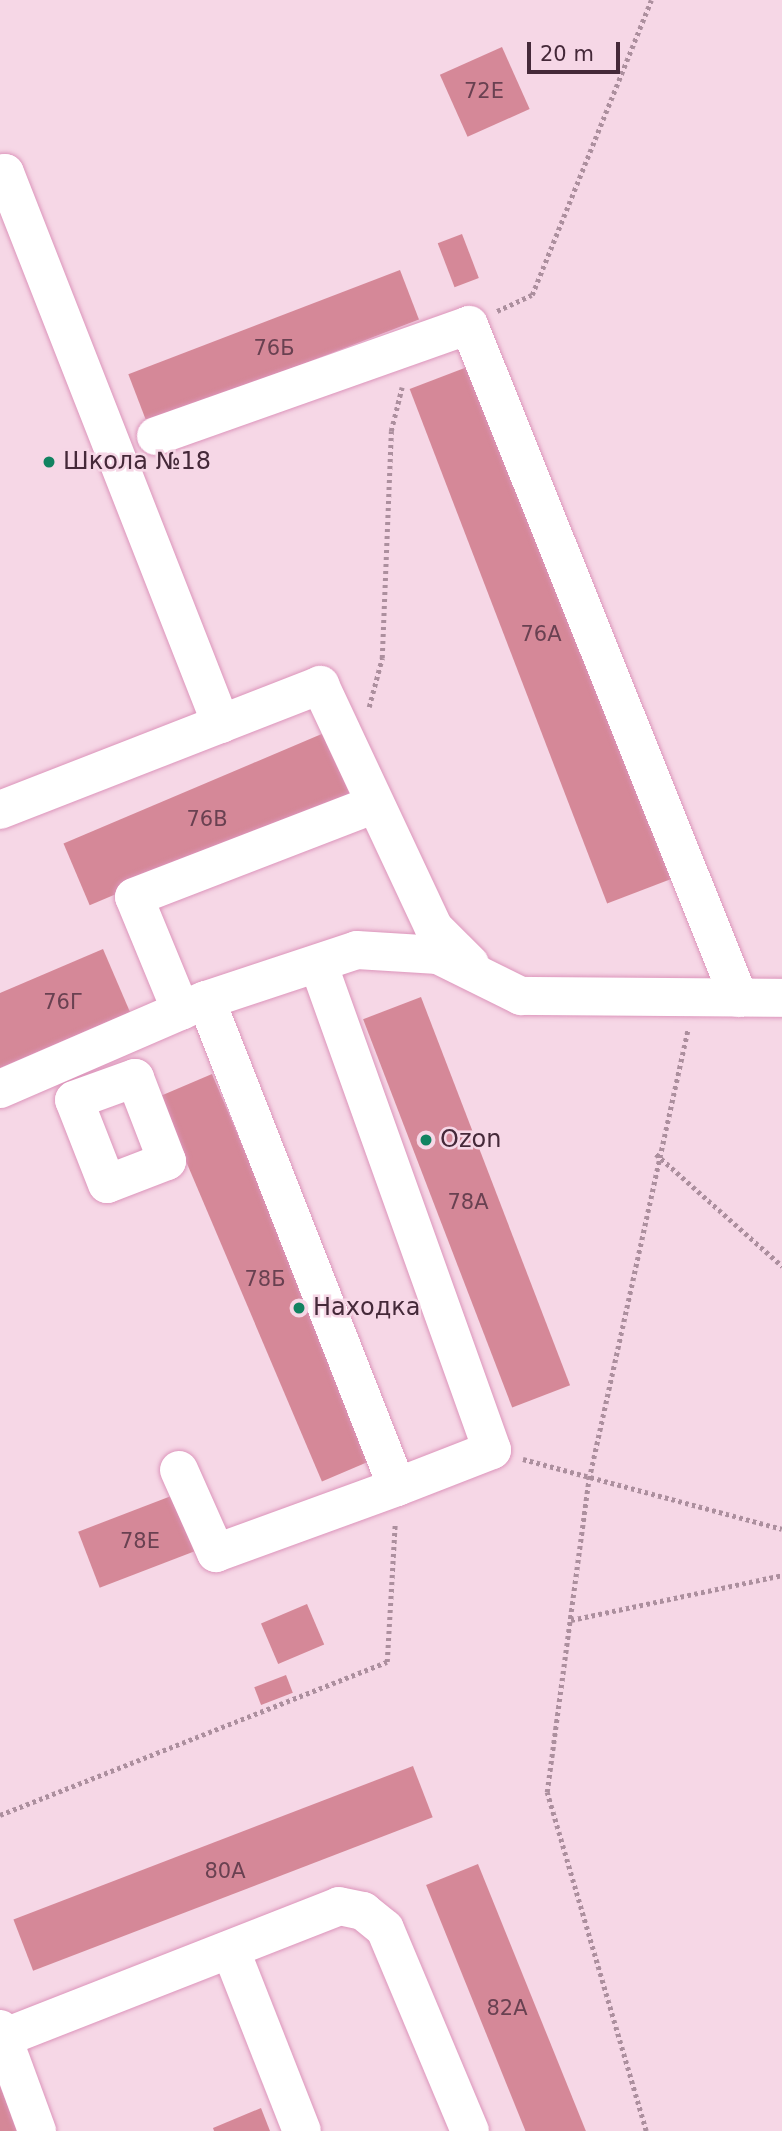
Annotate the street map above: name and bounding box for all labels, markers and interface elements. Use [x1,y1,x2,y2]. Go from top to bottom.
scale bar [530,28,623,72]
text: 20 m [540,42,594,66]
house number: 72Е [464,78,504,104]
house number: 76Б [253,335,295,361]
place label: Школа №18 [63,448,211,476]
marker: Школа №18 [41,454,57,470]
house number: 76А [520,621,562,647]
house number: 76В [186,806,228,832]
house number: 76Г [43,989,83,1015]
place label: Ozon [440,1126,501,1154]
marker: Ozon [418,1132,434,1148]
house number: 78А [447,1189,489,1215]
house number: 78Б [244,1266,286,1292]
place label: Находка [313,1294,420,1322]
marker: Находка [291,1300,307,1316]
house number: 78Е [120,1528,160,1554]
house number: 80А [204,1858,246,1884]
house number: 82А [486,1995,528,2021]

